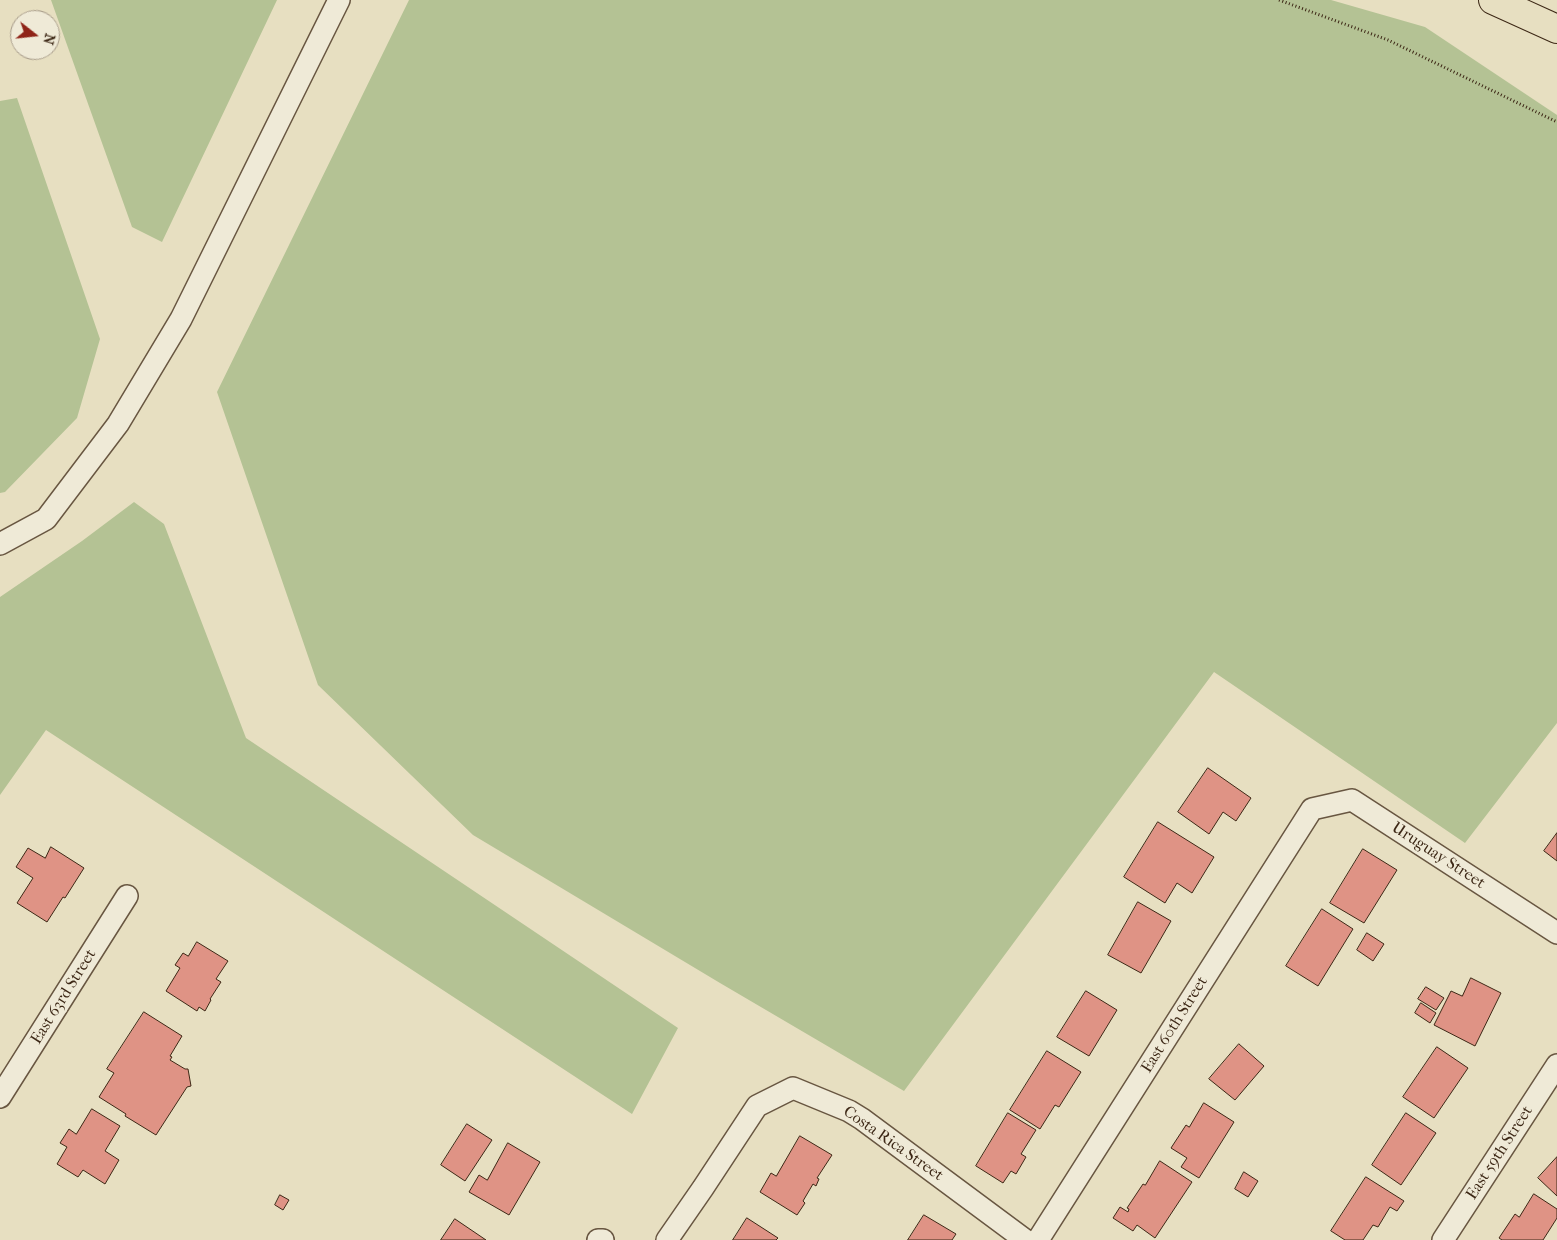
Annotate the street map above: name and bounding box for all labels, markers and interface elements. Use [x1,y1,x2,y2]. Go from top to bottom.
north arrow [10,10,60,60]
text: N [39,32,59,46]
street label: Uruguay Street [1388,819,1488,893]
street label: East 63rd Street [27,946,101,1048]
street label: East 60th Street [1138,973,1212,1077]
street label: Costa Rica Street [839,1102,947,1186]
street label: East 59th Street [1463,1103,1537,1203]

